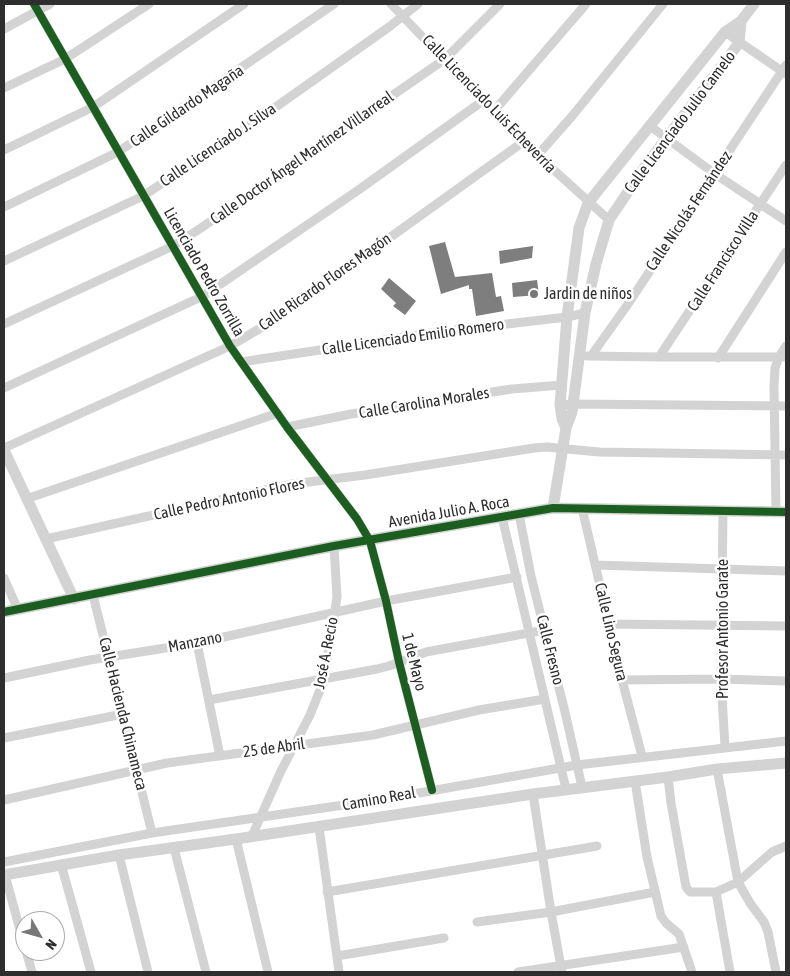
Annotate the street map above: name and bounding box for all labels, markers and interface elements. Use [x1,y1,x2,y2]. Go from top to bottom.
street label: Calle Licenciado Luis Echeverría [418,31,560,177]
street label: Calle Licenciado Julio Camelo [620,47,740,197]
street label: Calle Gildardo Magaña [126,61,248,151]
street label: Calle Doctor Ángel Martínez Villarreal [207,87,397,229]
street label: Calle Licenciado J. Silva [156,99,280,191]
street label: Calle Nicolás Fernández [642,148,736,274]
street label: Licenciado Pedro Zorrilla [159,204,249,340]
street label: Calle Francisco Villa [683,207,763,315]
street label: Calle Ricardo Flores Magón [255,229,395,335]
place label: Jardin de niños [544,284,632,304]
marker: Jardin de niños [528,288,540,300]
street label: Calle Licenciado Emilio Romero [321,315,505,359]
street label: Calle Carolina Morales [357,383,491,423]
street label: Calle Pedro Antonio Flores [152,474,306,524]
street label: Avenida Julio A. Roca [387,492,511,532]
street label: Profesor Antonio Garate [713,559,733,699]
street label: Calle Lino Segura [590,581,632,683]
street label: Calle Fresno [532,613,568,687]
street label: José A. Recio [310,615,342,691]
street label: Manzano [166,627,224,657]
street label: 1 de Mayo [398,631,430,693]
street label: Calle Hacienda Chinameca [95,636,151,792]
street label: 25 de Abril [242,734,306,762]
street label: Camino Real [341,783,417,815]
north arrow [15,911,65,961]
text: N [42,936,60,953]

